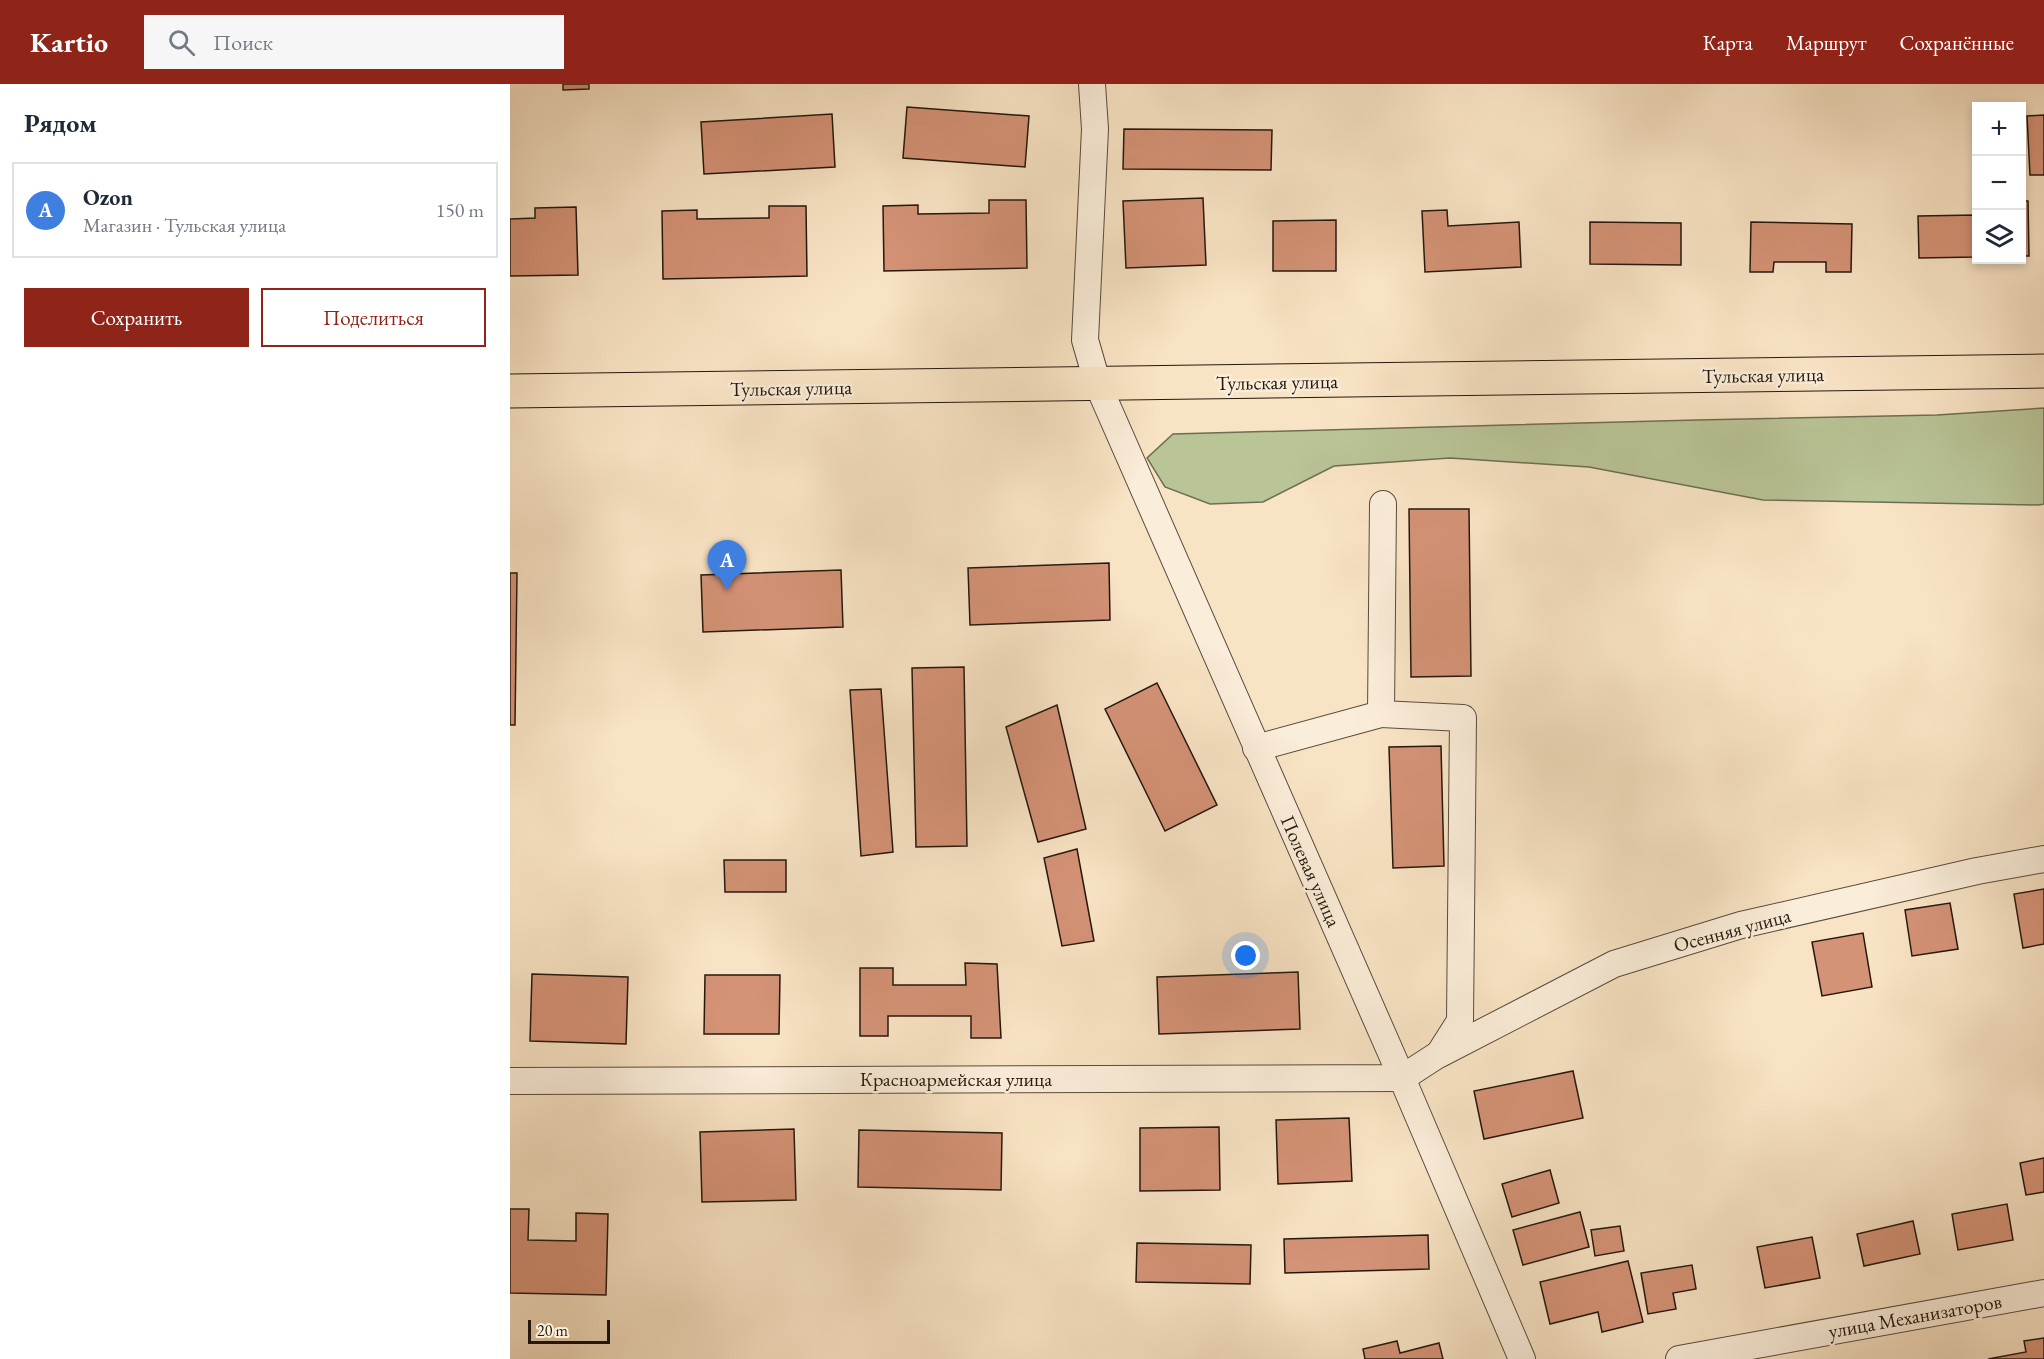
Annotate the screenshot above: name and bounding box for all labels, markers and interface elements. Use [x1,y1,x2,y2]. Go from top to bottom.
search box [144,15,564,69]
text: Kartio [30,24,108,60]
icon: search [165,26,198,59]
text: Поиск [213,28,273,57]
text: Карта [1703,29,1753,56]
text: Маршрут [1786,29,1867,56]
text: Сохранённые [1900,29,2014,56]
map controls [1972,102,2026,264]
button: + [1972,102,2026,156]
text: Рядом [24,106,97,140]
button: − [1972,156,2026,210]
text: Ozon [83,183,133,212]
text: A [38,197,53,223]
text: 150 m [436,197,484,223]
button: layers [1972,210,2026,264]
text: Магазин · Тульская улица [83,212,286,238]
button: Сохранить [24,288,249,347]
button: Поделиться [261,288,486,347]
street label: Тульская улица [1702,361,1824,389]
street label: Тульская улица [1216,368,1338,396]
street label: Тульская улица [730,374,852,402]
pin: A [708,540,746,590]
street label: Полевая улица [1275,811,1347,931]
street label: Осенняя улица [1671,902,1793,958]
your location [1231,941,1260,970]
street label: Красноармейская улица [860,1066,1052,1092]
street label: улица Механизаторов [1826,1288,2004,1344]
scale bar [528,1317,610,1344]
text: 20 m [537,1320,568,1341]

